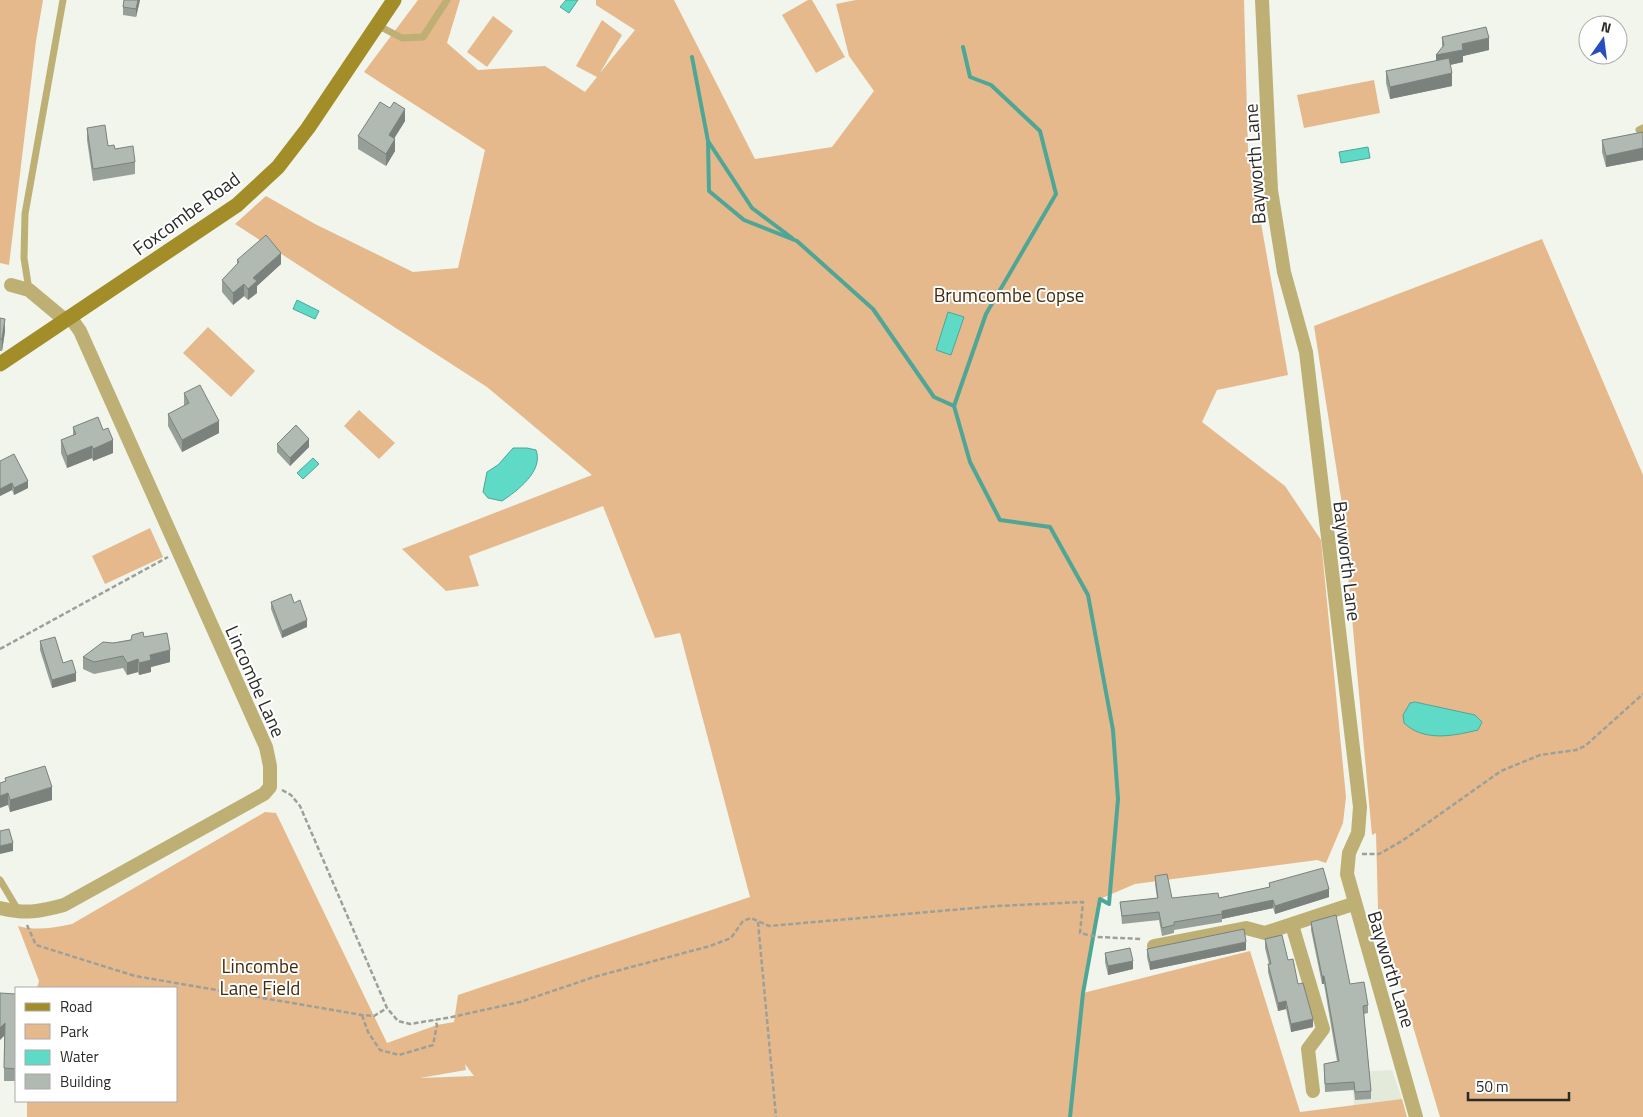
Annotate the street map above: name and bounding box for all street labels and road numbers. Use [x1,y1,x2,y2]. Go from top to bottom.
street label: Bayworth Lane [1235,103,1273,225]
street label: Foxcombe Road [126,164,246,262]
street label: Bayworth Lane [1326,499,1370,623]
street label: Lincombe Lane [218,620,294,742]
street label: Bayworth Lane [1360,907,1424,1031]

